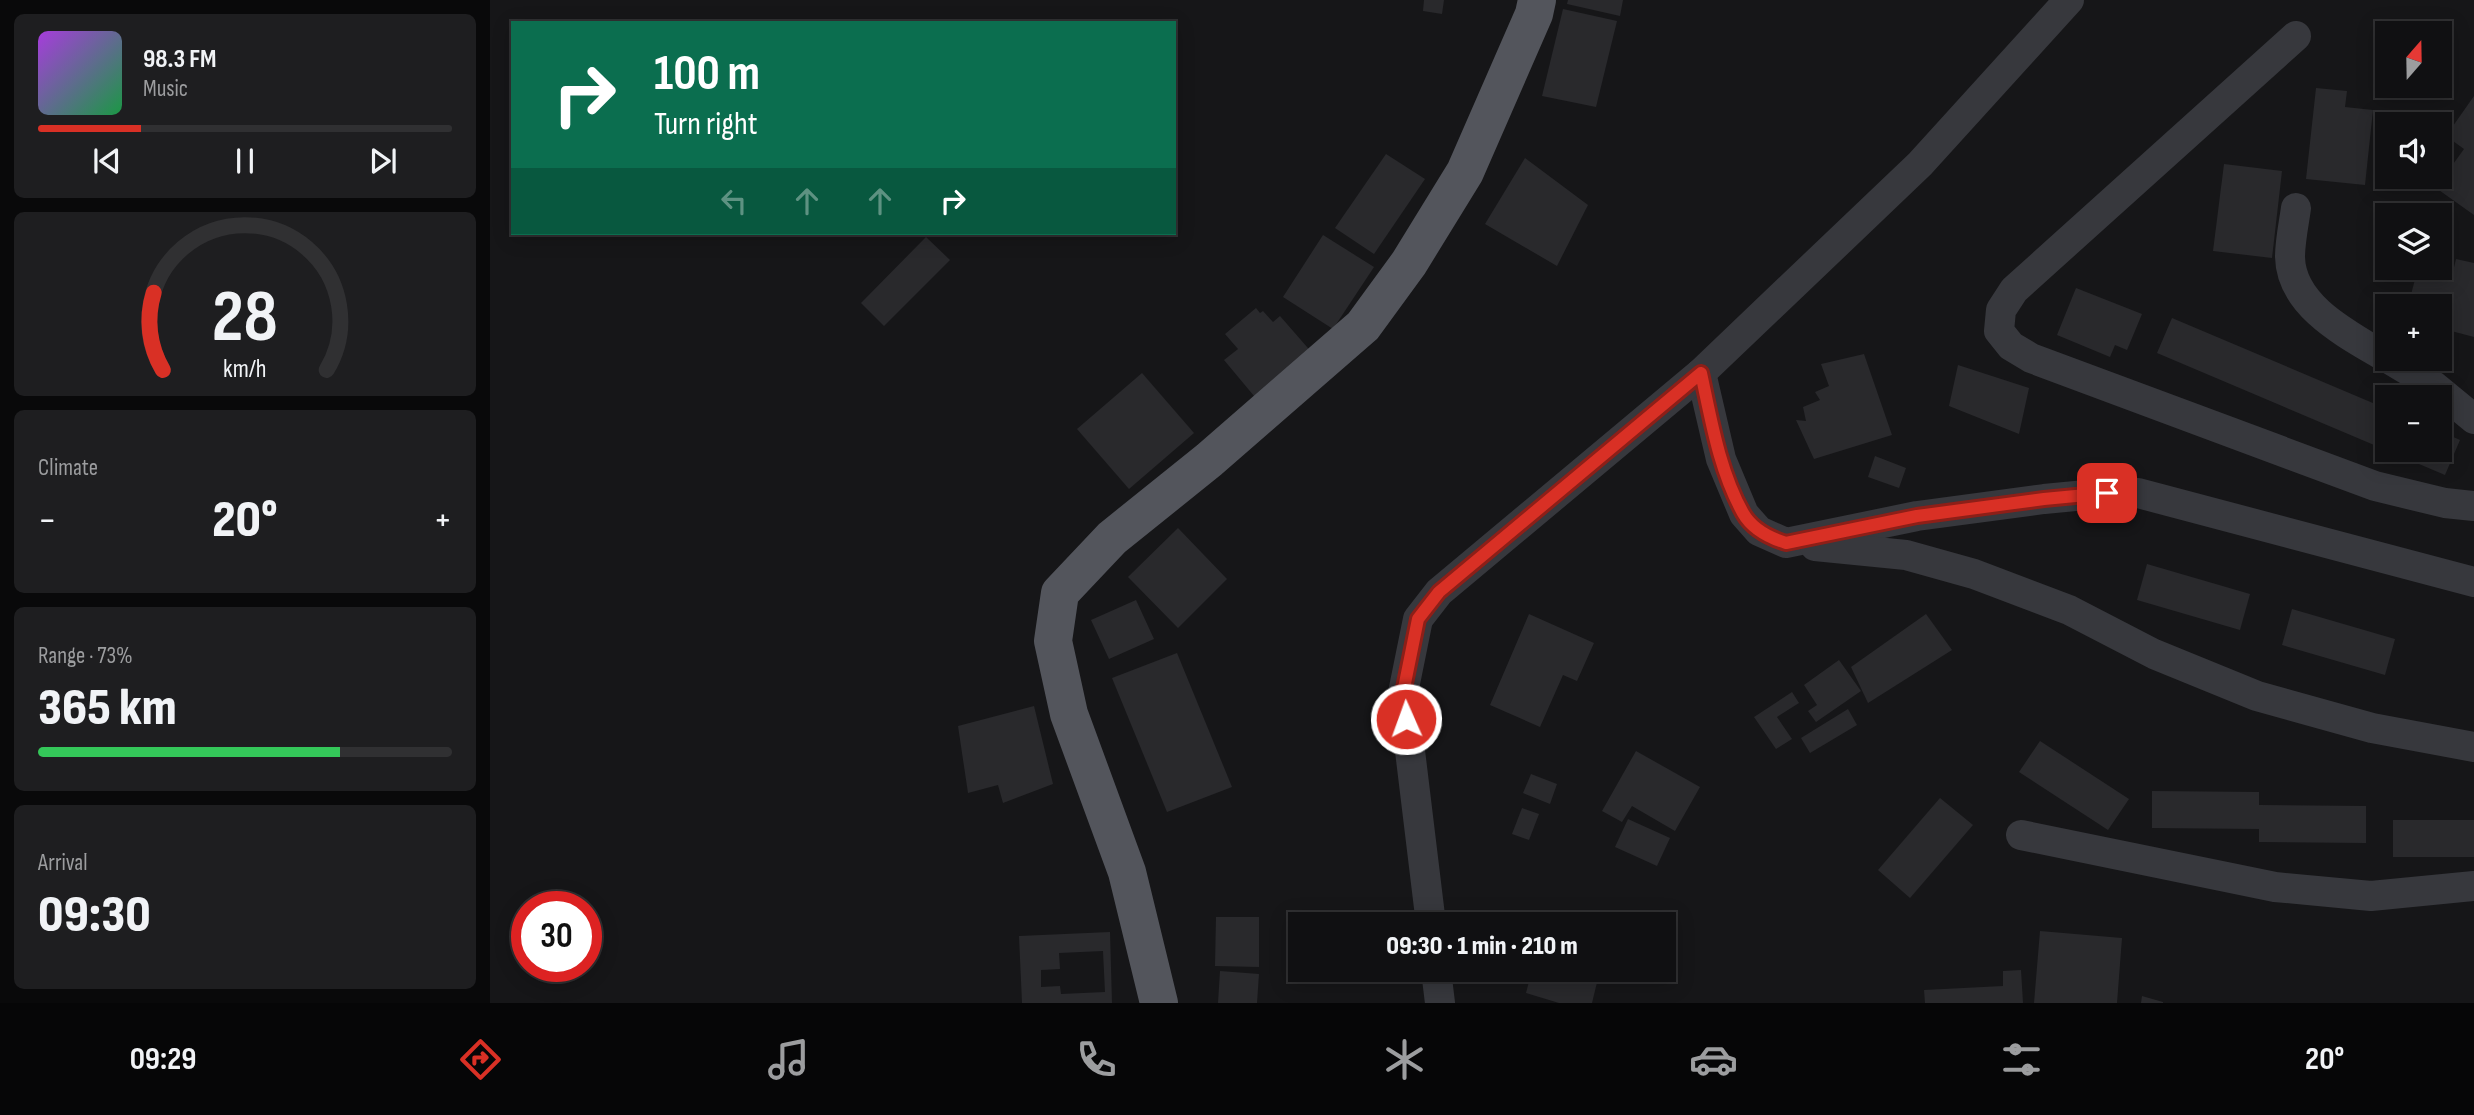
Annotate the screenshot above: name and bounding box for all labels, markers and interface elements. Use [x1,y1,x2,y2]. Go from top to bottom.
north arrow [2375,21,2452,98]
map controls [2375,21,2452,462]
text: 98.3 FM [143,44,216,75]
text: 100 m [654,45,760,104]
icon: right [539,49,630,140]
text: Music [143,75,188,103]
text: Turn right [654,105,758,144]
button: sound [2375,112,2452,189]
icon: previous [88,142,126,180]
icon: pause [226,142,264,180]
icon: next [364,142,402,180]
icon: left [715,182,753,220]
icon: ahead [788,182,826,220]
icon: ahead [861,182,899,220]
icon: right [934,182,972,220]
button: layers [2375,203,2452,280]
text: 28 [212,274,278,362]
button: + [2375,294,2452,371]
text: km/h [223,353,267,384]
button: − [2375,385,2452,462]
text: Climate [38,454,98,482]
pin [2077,463,2137,523]
icon: arrive [2088,474,2126,512]
text: 20° [212,489,278,552]
text: − [38,498,57,543]
text: + [433,498,452,543]
text: Range · 73% [38,642,133,670]
text: 365 km [38,677,177,740]
position arrow [1369,682,1443,756]
text: Arrival [38,849,87,877]
text: 09:30 [38,884,151,947]
speed limit sign: 30 [511,891,602,982]
text: 09:30 · 1 min · 210 m [1386,931,1578,962]
icon: directions [456,1035,505,1084]
icon: music [764,1035,813,1084]
icon: phone [1072,1035,1121,1084]
icon: climate [1380,1035,1429,1084]
icon: car [1689,1035,1738,1084]
icon: filters [1997,1035,2046,1084]
text: 09:29 [130,1040,196,1079]
text: 20° [2305,1040,2344,1079]

